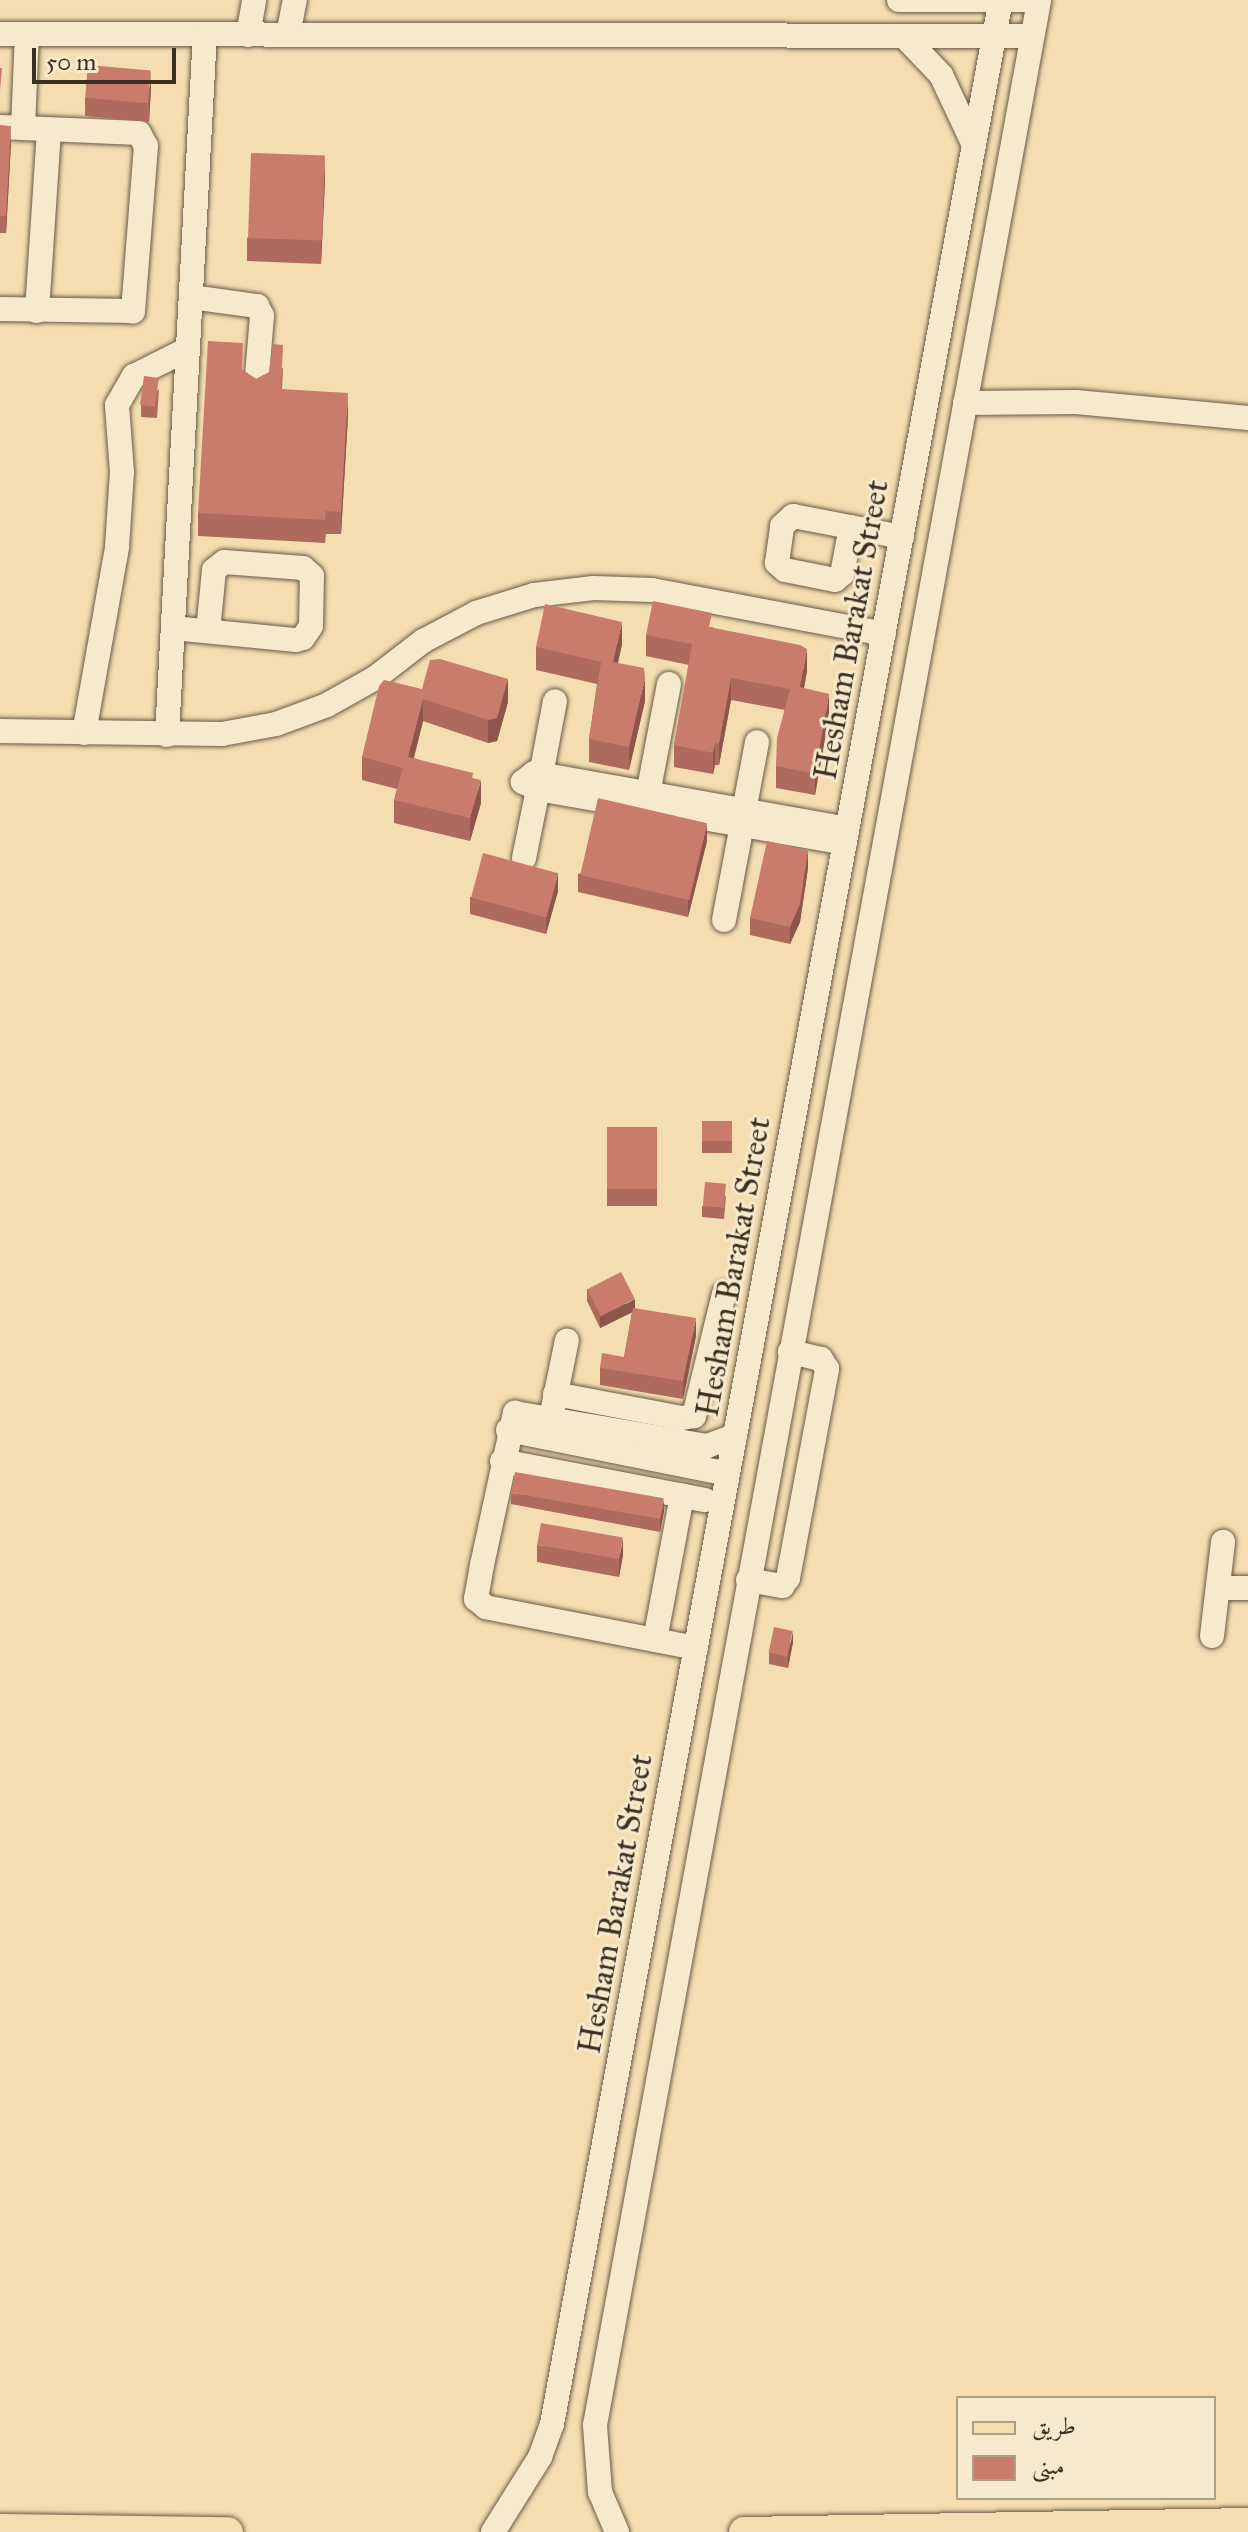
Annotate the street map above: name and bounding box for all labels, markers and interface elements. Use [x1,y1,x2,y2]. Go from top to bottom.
scale bar [36,32,180,82]
text: 50 m [46,47,96,77]
street label: Hesham Barakat Street [807,477,897,783]
street label: Hesham Barakat Street [689,1114,779,1420]
street label: Hesham Barakat Street [571,1751,661,2057]
legend [956,2396,1216,2500]
text: طريق [1032,2411,1076,2441]
text: مبنى [1032,2451,1065,2481]

